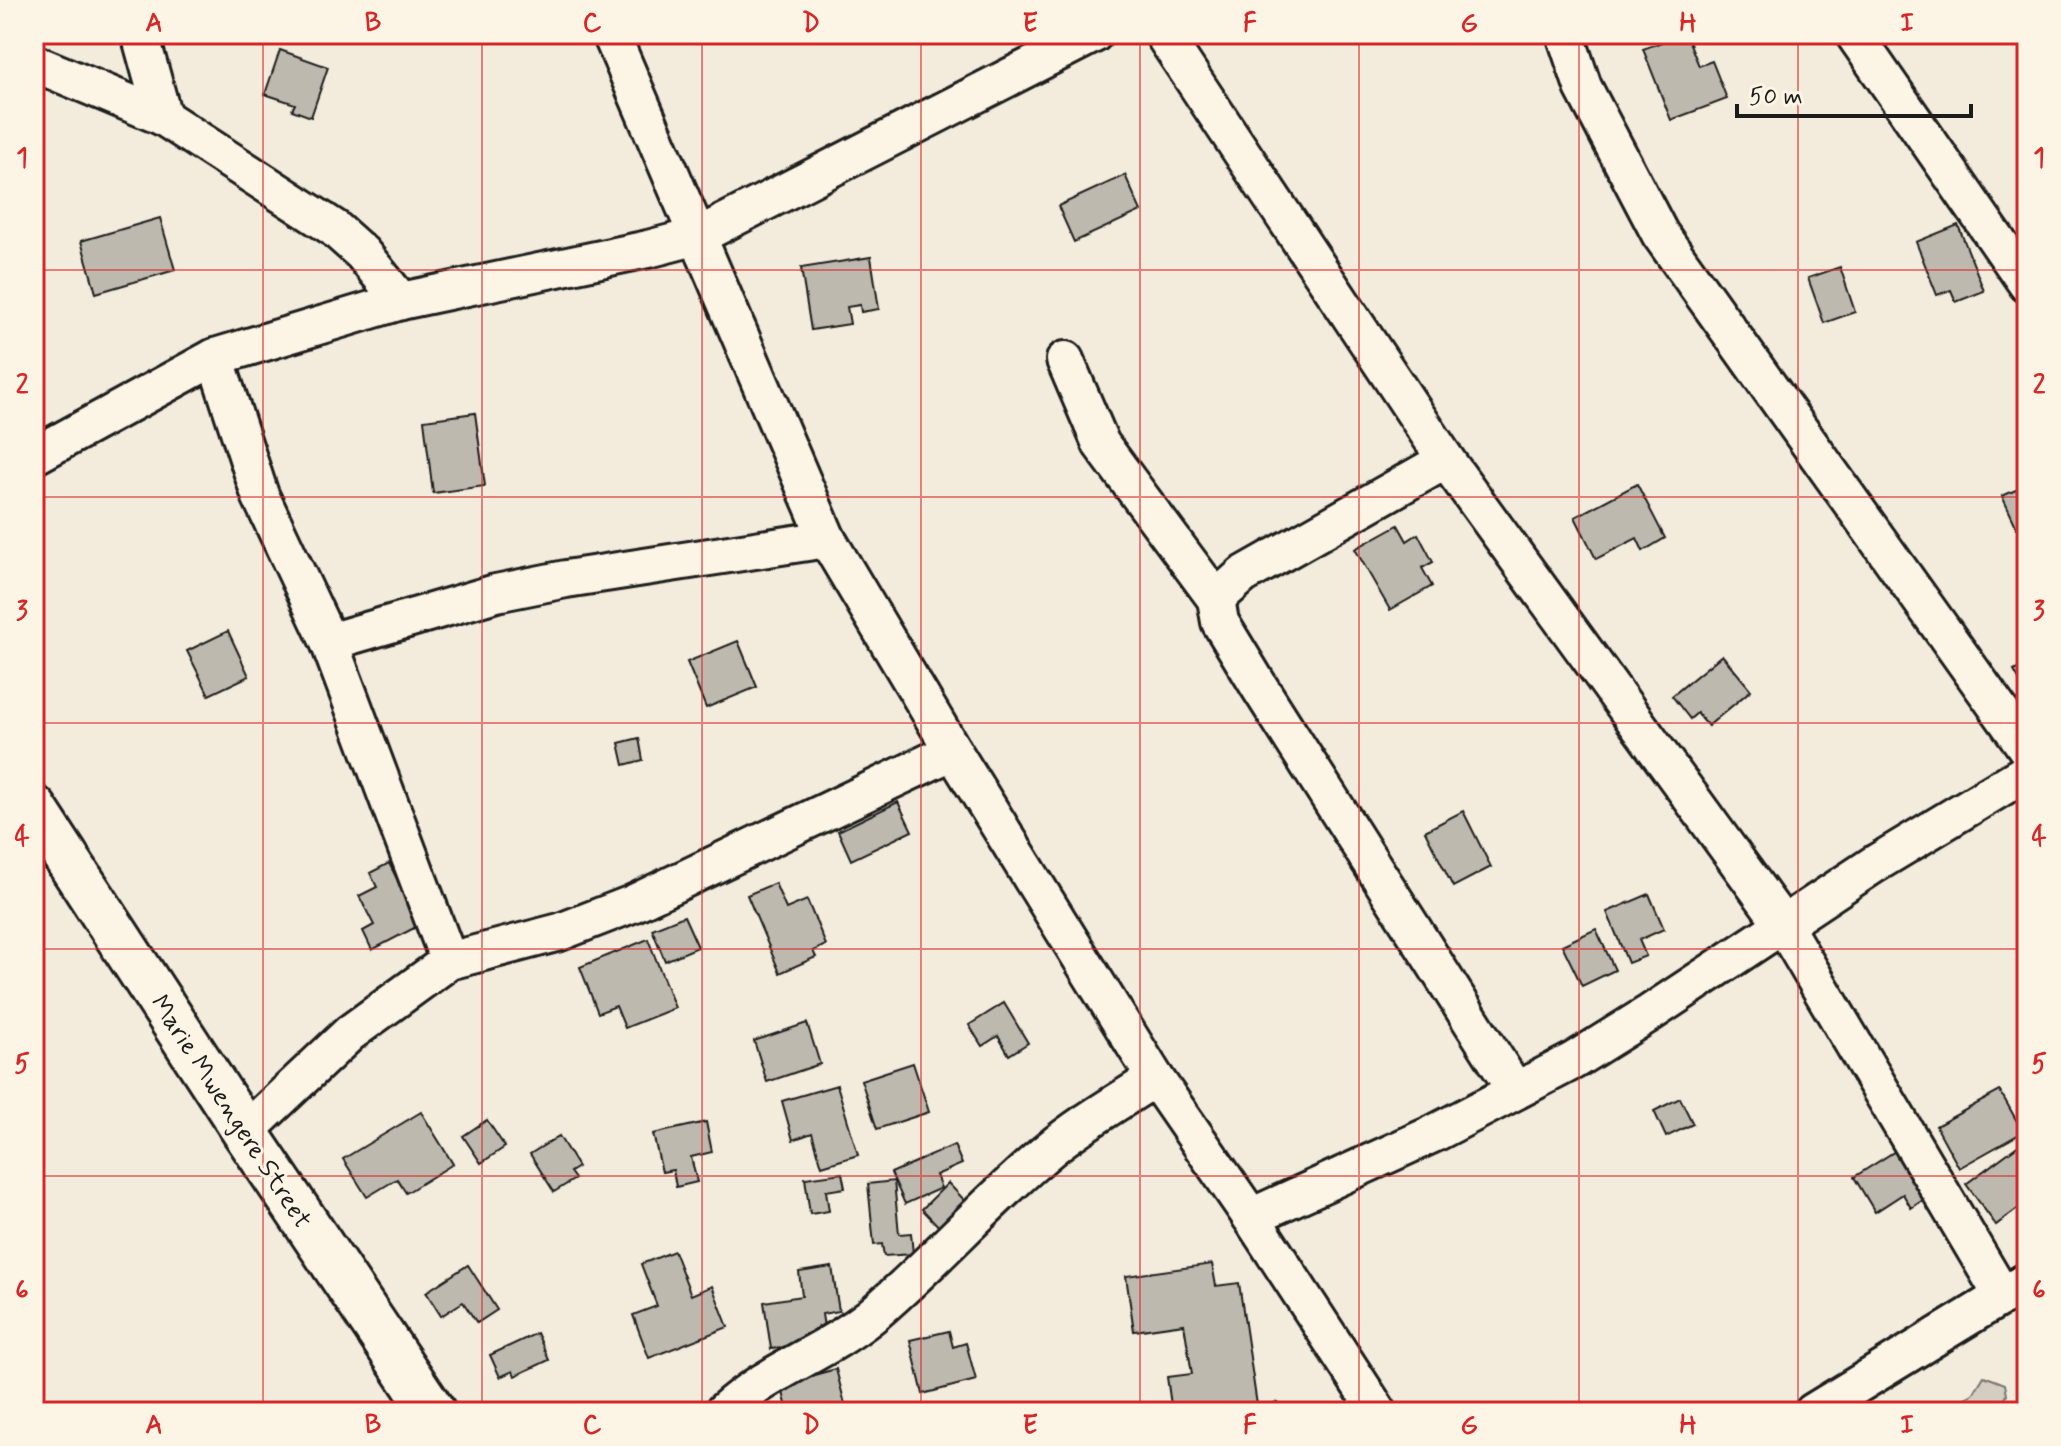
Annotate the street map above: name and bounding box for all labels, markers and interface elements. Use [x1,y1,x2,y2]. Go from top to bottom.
text: A [145,7,163,41]
text: B [365,7,381,41]
text: C [583,7,602,41]
text: D [802,7,820,41]
text: E [1022,7,1038,41]
text: F [1243,7,1257,41]
text: G [1460,7,1478,41]
text: H [1680,7,1697,41]
text: I [1900,7,1914,41]
scale bar [1737,68,1971,118]
text: 50 m [1749,82,1803,113]
text: 1 [16,142,28,176]
text: 1 [2033,142,2045,176]
text: 2 [16,369,29,403]
text: 2 [2033,369,2046,403]
text: 3 [16,595,28,629]
text: 3 [2033,595,2045,629]
text: 4 [14,821,30,855]
text: 4 [2031,821,2047,855]
street label: Marie Mwengere Street [142,989,319,1236]
text: 5 [14,1048,30,1082]
text: 5 [2031,1048,2047,1082]
text: 6 [15,1274,29,1308]
text: 6 [2032,1274,2046,1308]
text: A [145,1409,163,1443]
text: B [365,1409,381,1443]
text: C [583,1409,602,1443]
text: D [802,1409,820,1443]
text: E [1022,1409,1038,1443]
text: F [1243,1409,1257,1443]
text: G [1460,1409,1478,1443]
text: H [1680,1409,1697,1443]
text: I [1900,1409,1914,1443]

